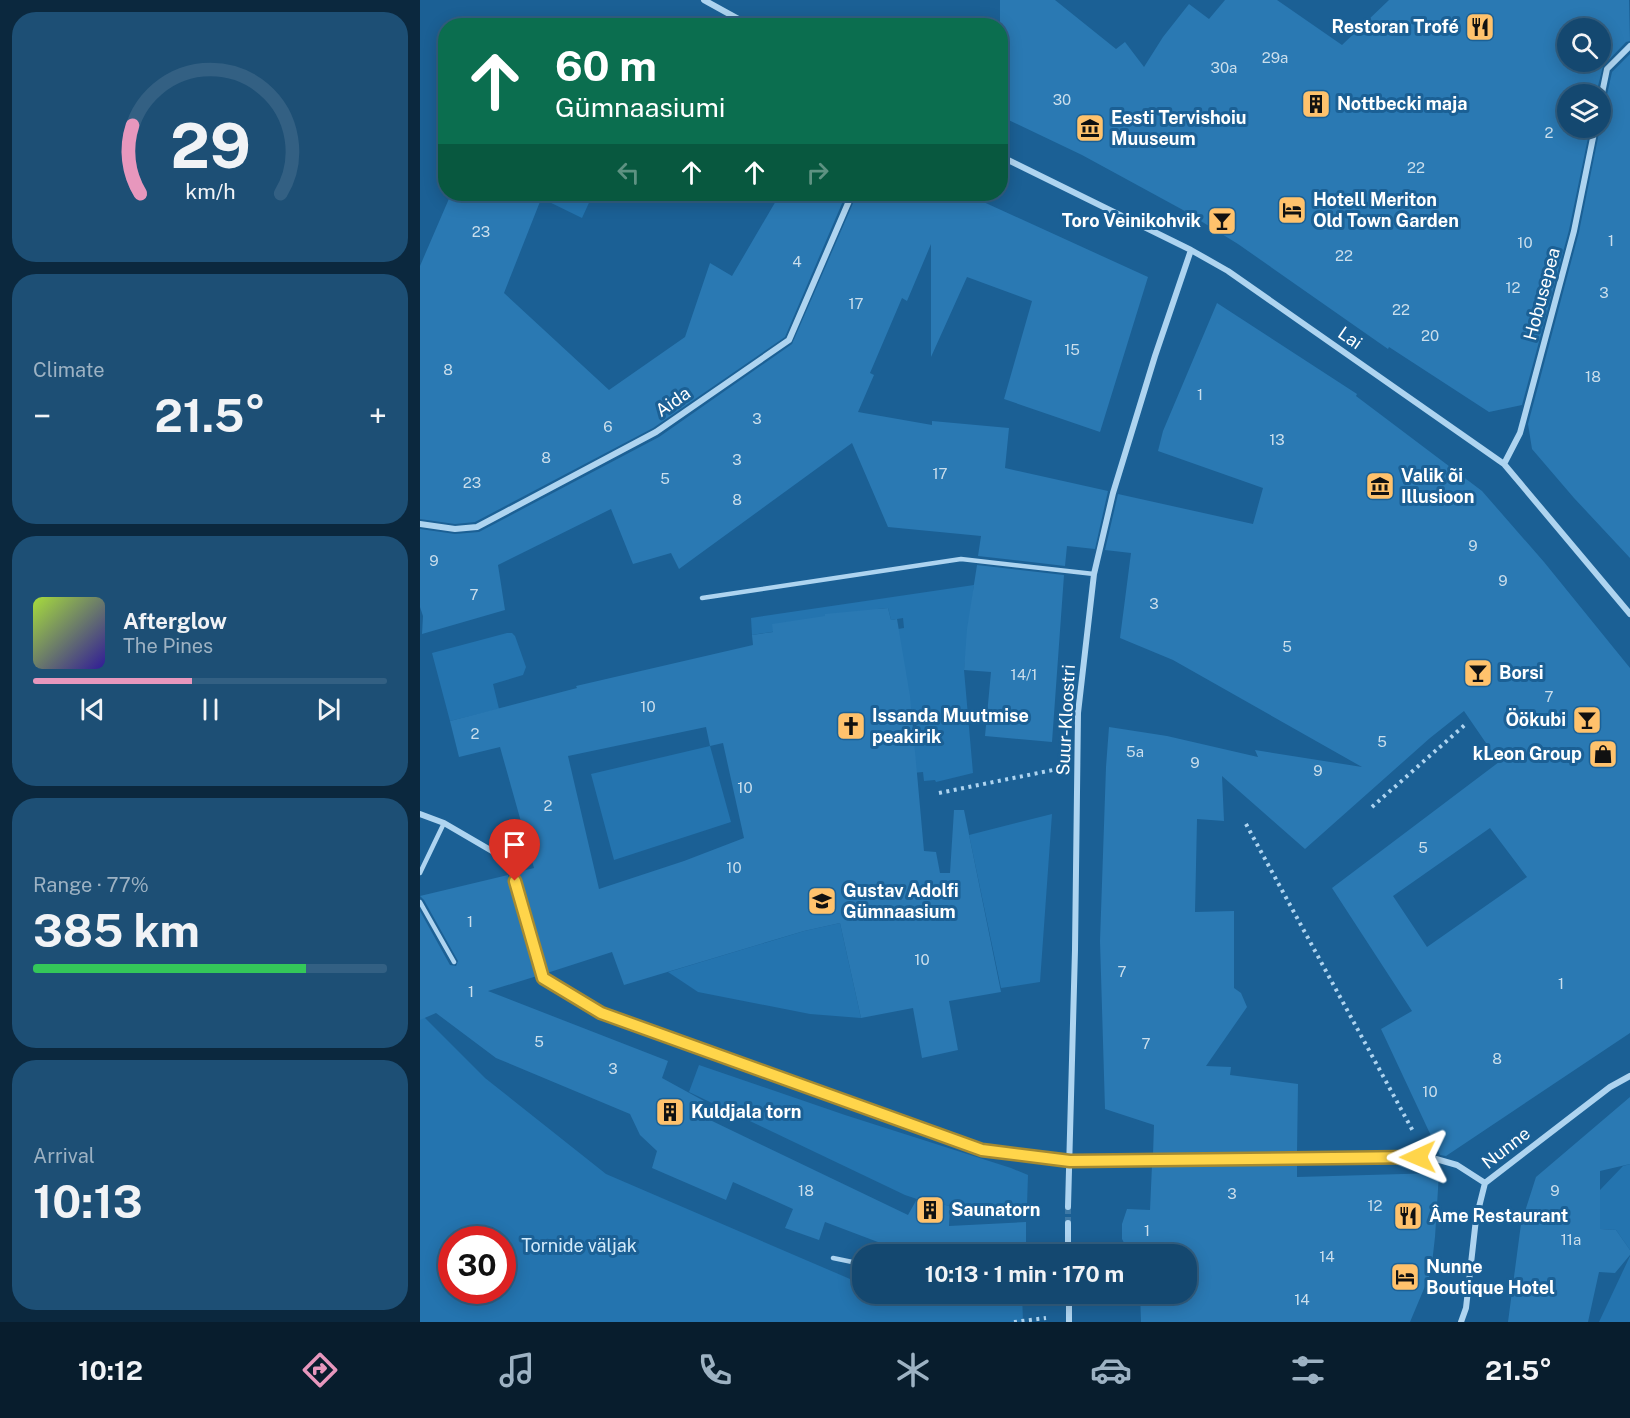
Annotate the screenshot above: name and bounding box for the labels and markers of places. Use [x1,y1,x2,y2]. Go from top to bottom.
restaurant icon: Restoran Trofé [1464,11,1496,43]
place label: Restoran Trofé [1332,16,1459,37]
building icon: Nottbecki maja [1300,88,1332,120]
place label: Nottbecki maja [1337,93,1467,114]
place label: Eesti Tervishoiu Muuseum [1111,107,1246,149]
museum icon: Eesti Tervishoiu Muuseum [1074,112,1106,144]
place label: Hotell Meriton Old Town Garden [1313,189,1459,231]
hotel icon: Hotell Meriton Old Town Garden [1276,194,1308,226]
bar icon: Toro Veinikohvik [1206,205,1238,237]
place label: Toro Veinikohvik [1062,210,1202,231]
place label: Valik õi Illusioon [1401,465,1474,507]
museum icon: Valik õi Illusioon [1364,470,1396,502]
bar icon: Borsi [1462,657,1494,689]
place label: Borsi [1499,662,1543,683]
bar icon: Öökubi [1571,704,1603,736]
place label: Issanda Muutmise peakirik [872,705,1029,747]
place label: Öökubi [1505,708,1566,730]
church icon: Issanda Muutmise peakirik [835,710,867,742]
shop icon: kLeon Group [1587,738,1619,770]
place label: kLeon Group [1473,743,1582,764]
pin [489,819,540,881]
place label: Gustav Adolfi Gümnaasium [843,880,959,922]
school or university icon: Gustav Adolfi Gümnaasium [806,885,838,917]
building icon: Kuldjala torn [654,1096,686,1128]
place label: Kuldjala torn [691,1101,802,1122]
building icon: Saunatorn [914,1194,946,1226]
place label: Saunatorn [951,1199,1040,1220]
restaurant icon: Âme Restaurant [1392,1200,1424,1232]
place label: Âme Restaurant [1429,1204,1568,1226]
place label: Nunne Boutique Hotel [1426,1256,1555,1298]
hotel icon: Nunne Boutique Hotel [1389,1261,1421,1293]

